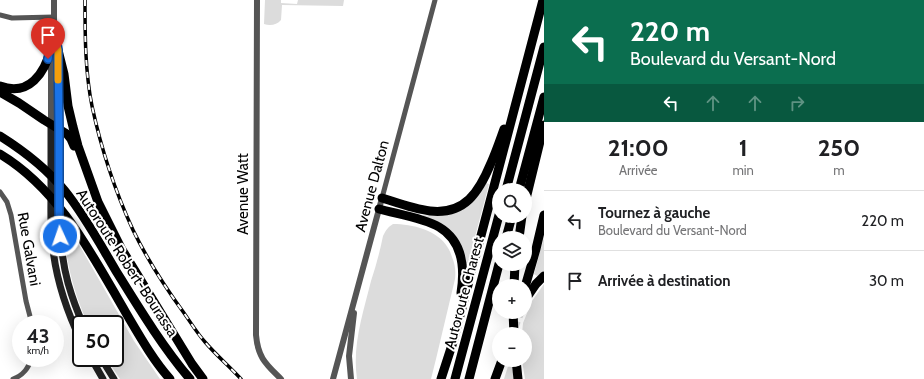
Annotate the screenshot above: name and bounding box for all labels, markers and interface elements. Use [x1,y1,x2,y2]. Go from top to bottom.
text: 220 m [630,14,710,48]
icon: left [564,16,616,68]
pin [31,18,65,59]
icon: arrive [37,24,59,46]
text: Boulevard du Versant-Nord [630,48,836,70]
icon: left [660,92,682,114]
icon: ahead [702,92,724,114]
icon: ahead [744,92,766,114]
icon: right [786,92,808,114]
text: 21:00 [608,133,669,162]
text: 1 [739,133,748,162]
text: 250 [818,133,860,162]
street label: Avenue Dalton [351,138,393,234]
street label: Avenue Watt [234,153,252,235]
text: Arrivée [619,162,657,178]
text: min [732,162,754,178]
text: m [833,162,845,178]
map controls [492,183,532,367]
button: search [492,183,532,223]
street label: Autoroute Robert-Bourassa [72,186,182,341]
text: Tournez à gauche [598,204,710,222]
icon: left [564,210,586,232]
street label: Rue Galvani [14,211,44,287]
text: 220 m [861,212,904,230]
position arrow [39,215,81,257]
text: Boulevard du Versant-Nord [598,222,747,238]
button: layers [492,231,532,271]
street label: Autoroute Charest [440,235,488,351]
icon: arrive [564,270,586,292]
text: Arrivée à destination [598,272,730,290]
text: 30 m [869,272,904,290]
button: + [492,279,532,319]
speed limit sign: 50 [72,315,124,367]
text: 43 [26,324,50,348]
button: − [492,327,532,367]
text: km/h [27,344,49,357]

